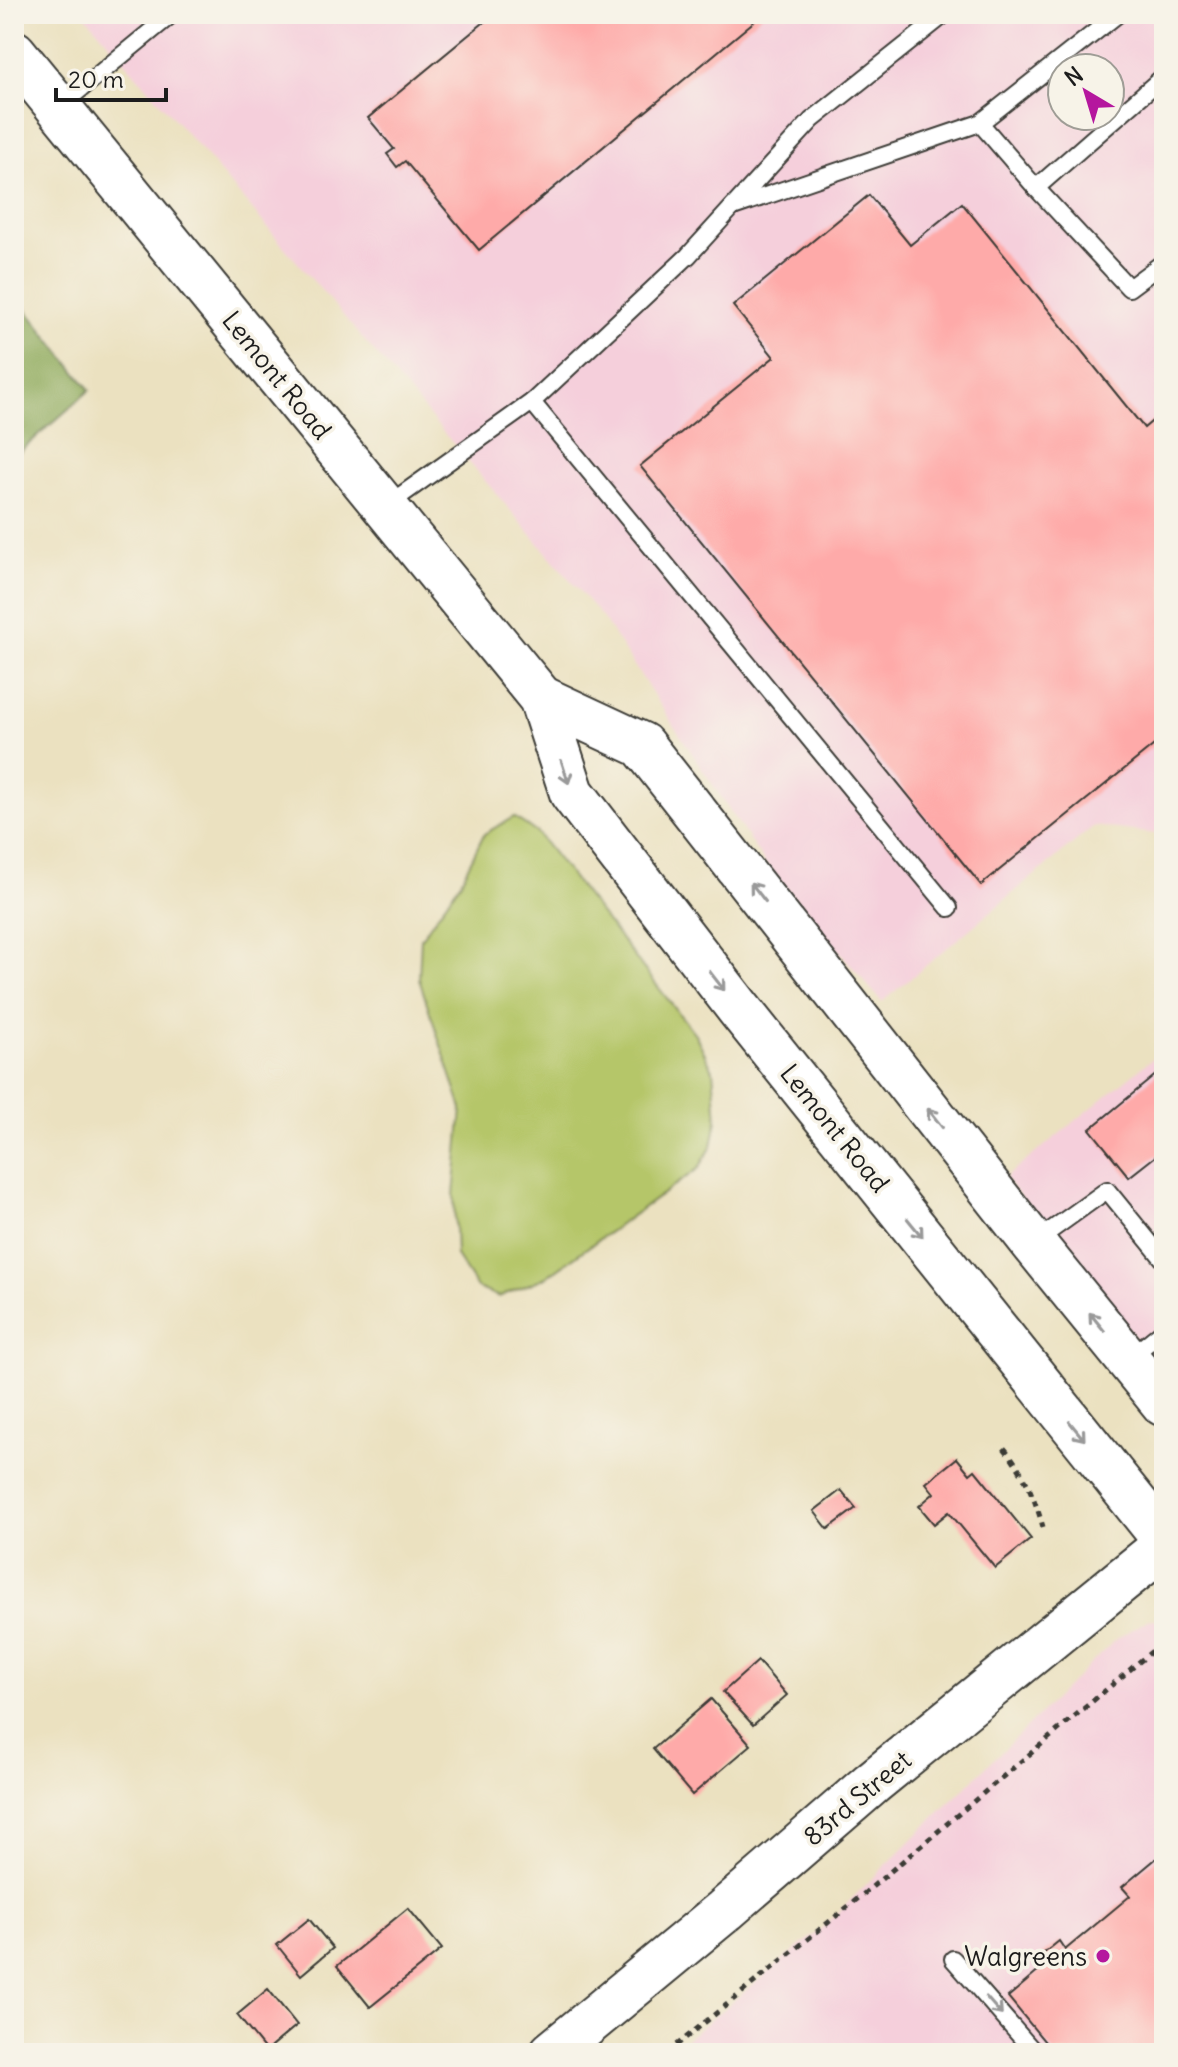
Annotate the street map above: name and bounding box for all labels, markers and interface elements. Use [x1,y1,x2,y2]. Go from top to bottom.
scale bar [56,52,166,102]
north arrow [1046,52,1126,132]
text: N [1059,61,1088,92]
text: 20 m [68,64,124,94]
street label: Lemont Road [215,304,339,446]
one-way arrow [559,759,574,784]
one-way arrow [749,882,766,903]
one-way arrow [709,970,726,991]
street label: Lemont Road [773,1057,897,1199]
one-way arrow [927,1108,944,1129]
one-way arrow [906,1217,923,1238]
one-way arrow [1088,1312,1106,1333]
one-way arrow [1068,1420,1086,1441]
street label: 83rd Street [796,1743,918,1853]
place label: Walgreens [964,1940,1087,1973]
marker: Walgreens [1094,1947,1112,1965]
one-way arrow [985,1996,1003,2016]

